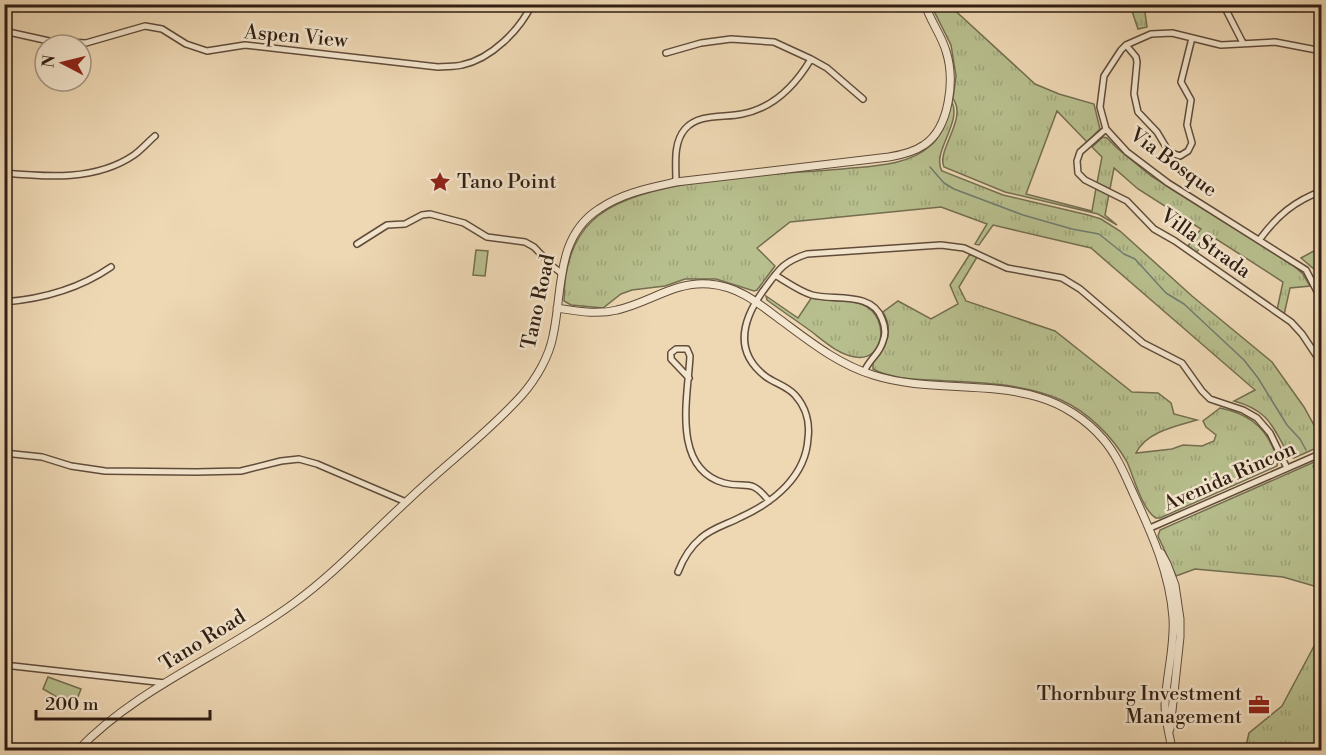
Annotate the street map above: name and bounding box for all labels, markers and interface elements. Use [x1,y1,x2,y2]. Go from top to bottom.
street label: Aspen View [242,20,350,54]
north arrow [33,33,93,93]
text: N [38,53,60,69]
street label: Via Bosque [1124,122,1222,203]
place icon: Tano Point [428,170,452,194]
place label: Tano Point [457,170,556,195]
street label: Villa Strada [1154,203,1256,285]
street label: Tano Road [517,251,561,352]
street label: Avenida Rincon [1159,437,1300,518]
street label: Tano Road [155,604,251,677]
place label: Thornburg Investment Management [1037,682,1242,730]
scale bar [36,683,210,721]
text: 200 m [45,693,99,716]
office icon: Thornburg Investment Management [1247,693,1271,717]

